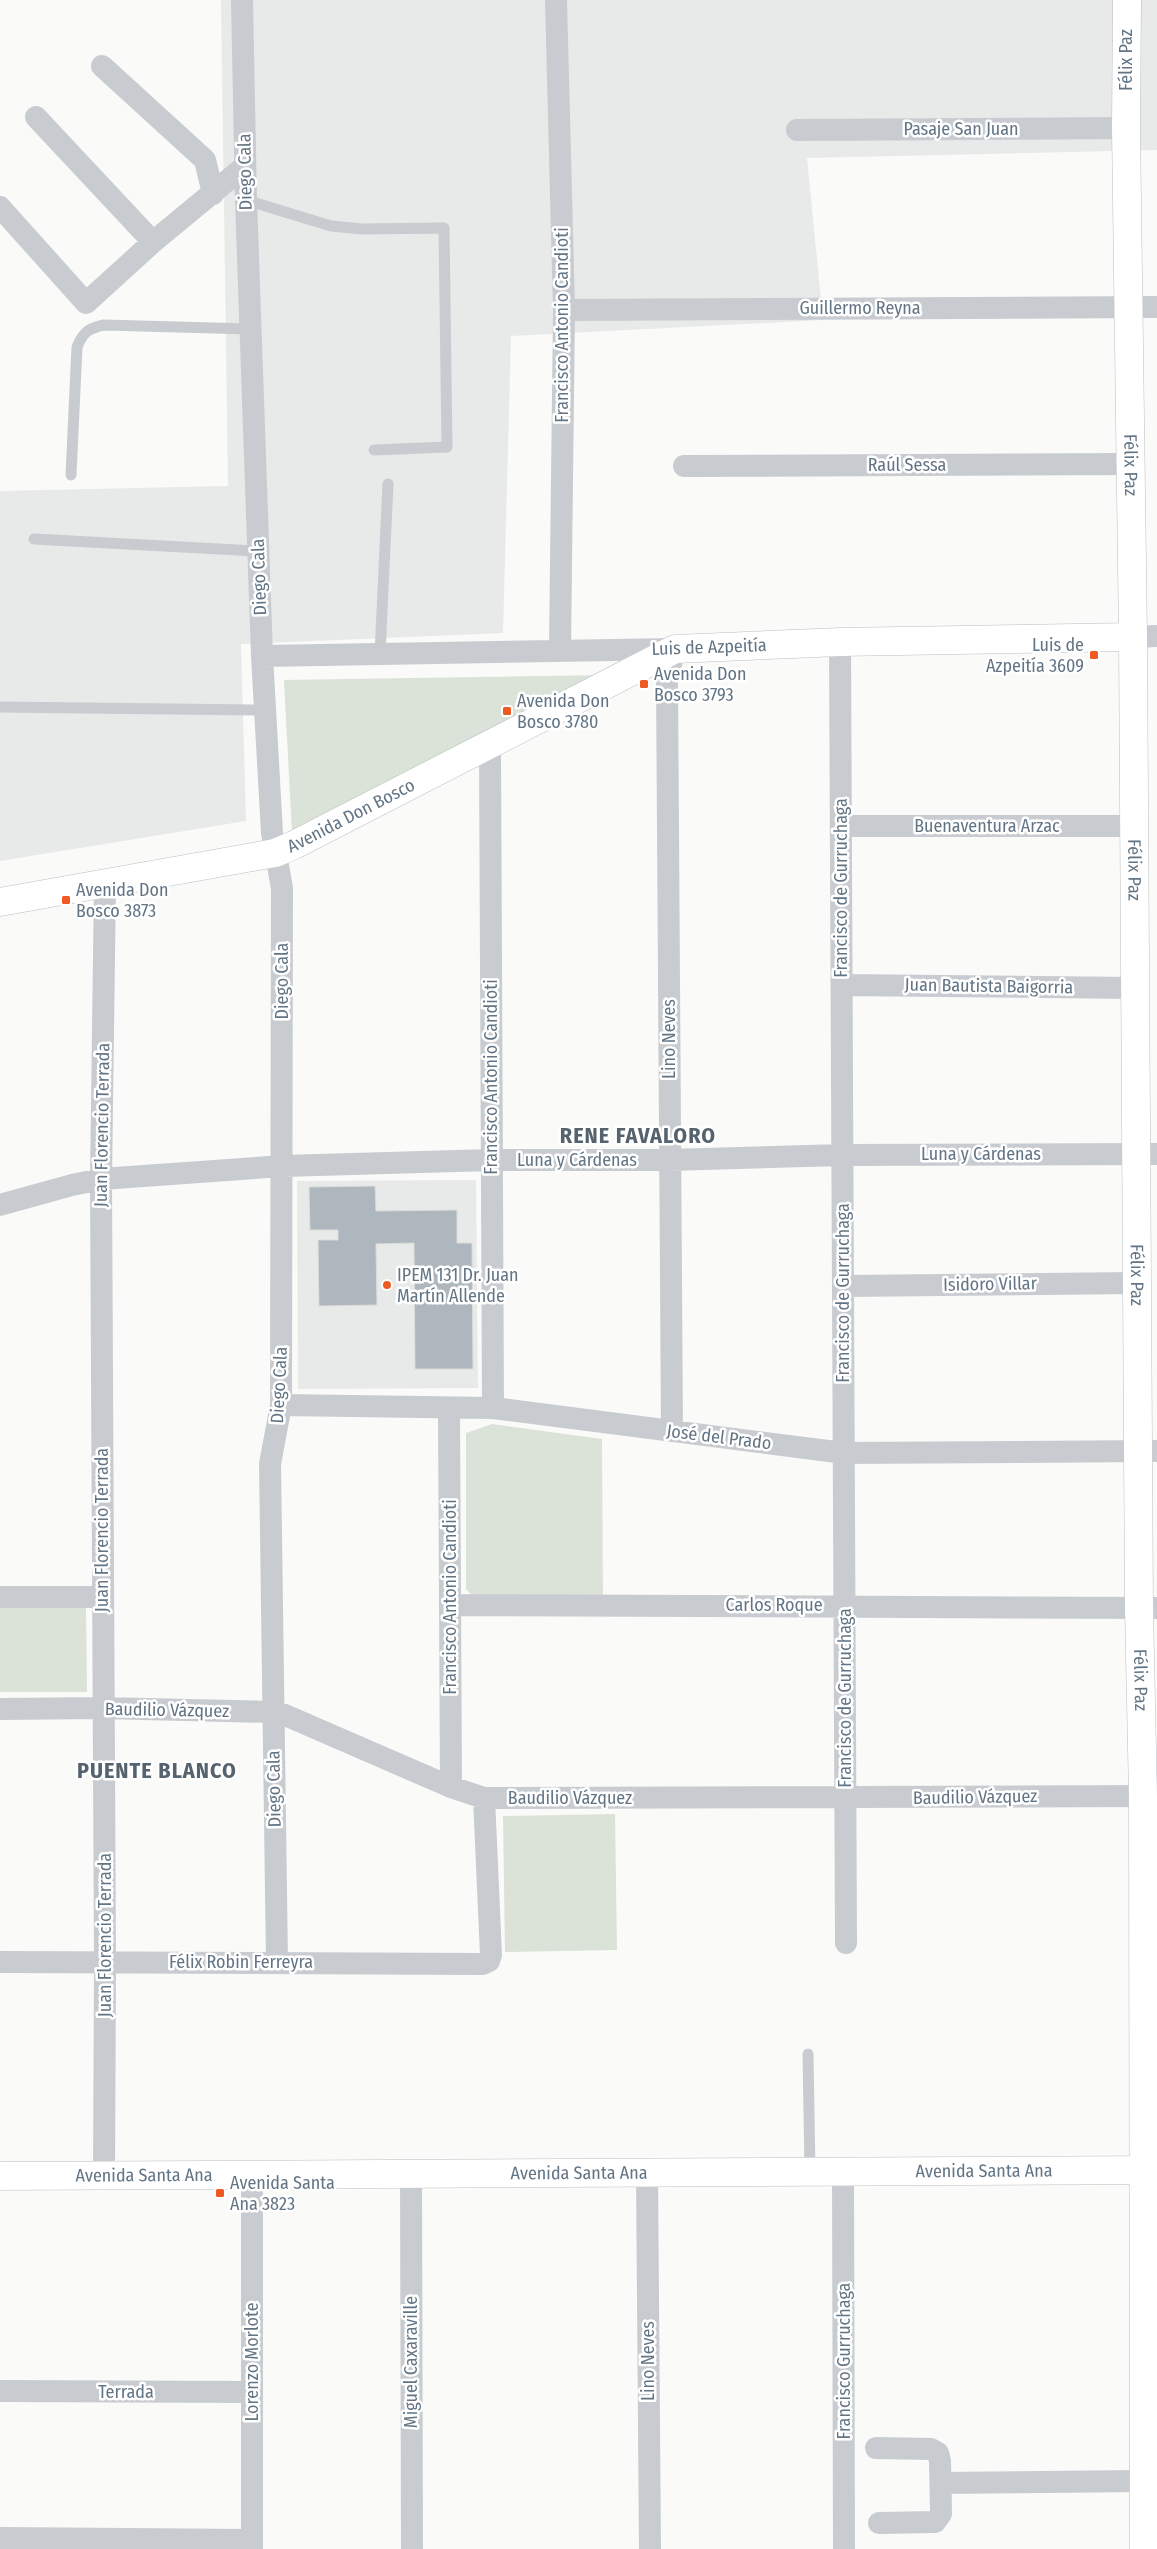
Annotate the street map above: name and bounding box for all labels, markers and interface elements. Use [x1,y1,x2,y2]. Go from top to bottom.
street label: Félix Paz [1115,29,1137,91]
street label: Pasaje San Juan [903,118,1019,140]
street label: Diego Cala [233,133,257,211]
street label: Francisco Antonio Candioti [551,227,573,423]
street label: Guillermo Reyna [799,297,921,319]
street label: Félix Paz [1119,434,1142,496]
street label: Raúl Sessa [868,454,946,476]
street label: Diego Cala [247,538,271,616]
street label: Luis de Azpeitía [651,634,767,660]
place label: Luis de Azpeitía 3609 [986,634,1084,677]
marker: Luis de Azpeitía 3609 [1088,649,1100,661]
place label: Avenida Don Bosco 3793 [654,663,746,706]
marker: Avenida Don Bosco 3793 [638,678,650,690]
place label: Avenida Don Bosco 3780 [517,690,609,733]
marker: Avenida Don Bosco 3780 [501,705,513,717]
street label: Avenida Don Bosco [284,774,419,858]
street label: Francisco de Gurruchaga [830,798,852,978]
street label: Buenaventura Arzac [914,815,1060,837]
street label: Félix Paz [1123,839,1146,901]
place label: Avenida Don Bosco 3873 [76,879,168,922]
marker: Avenida Don Bosco 3873 [60,894,72,906]
street label: Diego Cala [271,942,293,1019]
street label: Juan Bautista Baigorria [905,974,1074,998]
street label: Francisco Antonio Candioti [480,979,502,1175]
street label: Lino Neves [658,999,680,1079]
street label: Juan Florencio Terrada [90,1042,114,1207]
district label: RENE FAVALORO [560,1122,716,1149]
street label: Luna y Cárdenas [921,1143,1041,1165]
street label: Luna y Cárdenas [517,1149,637,1171]
street label: Francisco de Gurruchaga [832,1203,854,1383]
street label: Félix Paz [1126,1244,1148,1306]
place label: IPEM 131 Dr. Juan Martín Allende [397,1264,519,1307]
street label: Isidoro Villar [943,1272,1038,1296]
marker: IPEM 131 Dr. Juan Martín Allende [381,1279,393,1291]
street label: Diego Cala [266,1346,292,1424]
street label: José del Prado [665,1420,773,1454]
street label: Juan Florencio Terrada [91,1448,113,1612]
street label: Francisco Antonio Candioti [439,1499,461,1695]
street label: Carlos Roque [725,1594,823,1616]
street label: Francisco de Gurruchaga [834,1608,856,1788]
street label: Félix Paz [1129,1649,1152,1711]
street label: Baudilio Vázquez [105,1698,229,1722]
street label: Diego Cala [262,1750,286,1828]
district label: PUENTE BLANCO [77,1757,237,1784]
street label: Baudilio Vázquez [913,1785,1037,1809]
street label: Baudilio Vázquez [508,1787,632,1809]
street label: Juan Florencio Terrada [94,1853,116,2017]
street label: Félix Robin Ferreyra [169,1951,313,1973]
street label: Avenida Santa Ana [915,2160,1053,2182]
street label: Avenida Santa Ana [510,2162,648,2184]
street label: Avenida Santa Ana [75,2164,213,2187]
place label: Avenida Santa Ana 3823 [230,2172,335,2215]
marker: Avenida Santa Ana 3823 [214,2187,226,2199]
street label: Francisco Gurruchaga [833,2282,855,2439]
street label: Miguel Caxaraville [400,2296,422,2428]
street label: Lorenzo Morlote [241,2302,263,2422]
street label: Lino Neves [637,2321,659,2401]
street label: Terrada [98,2381,154,2403]

